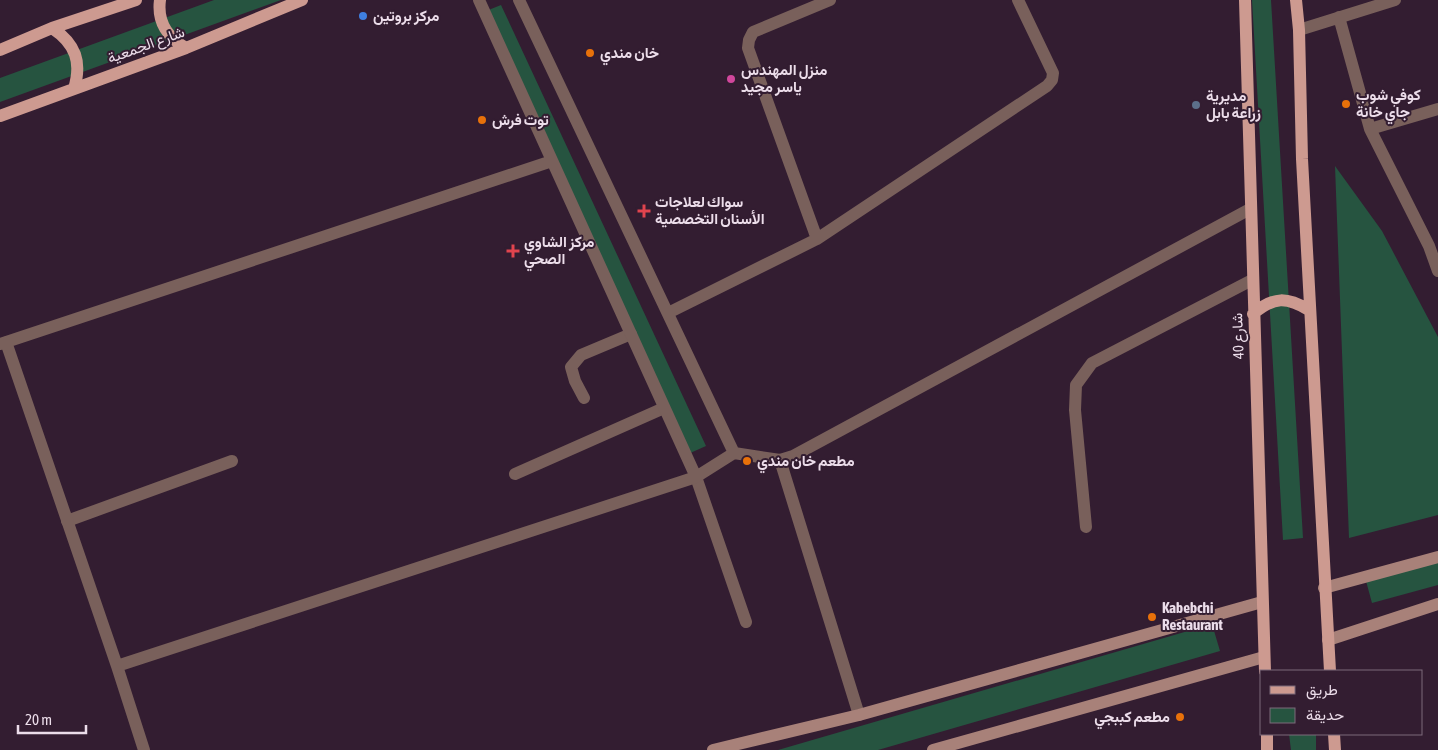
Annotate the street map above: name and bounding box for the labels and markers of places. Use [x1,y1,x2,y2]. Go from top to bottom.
place label: مركز بروتين [373,7,439,25]
marker: مركز بروتين [357,10,369,22]
place label: خان مندي [600,44,659,66]
marker: خان مندي [584,47,596,59]
place label: منزل المهندس ياسر مجيد [741,61,827,96]
marker: منزل المهندس ياسر مجيد [725,73,737,85]
place label: كوفي شوب جاي خانة [1356,86,1421,125]
place label: مديرية زراعة بابل [1206,87,1261,122]
marker: كوفي شوب جاي خانة [1340,98,1352,110]
marker: مديرية زراعة بابل [1190,99,1202,111]
place label: توت فرش [492,111,549,129]
marker: توت فرش [476,114,488,126]
place label: سواك لعلاجات الأسنان التخصصية [655,193,765,228]
marker: سواك لعلاجات الأسنان التخصصية [637,204,651,218]
place label: مركز الشاوي الصحي [524,233,595,272]
marker: مركز الشاوي الصحي [506,244,520,258]
place label: مطعم خان مندي [757,452,855,474]
marker: مطعم خان مندي [741,455,753,467]
place label: Kabebchi Restaurant [1162,599,1224,633]
marker: Kabebchi Restaurant [1146,611,1158,623]
place label: مطعم كببجي [1094,708,1170,730]
marker: مطعم كببجي [1174,711,1186,723]

